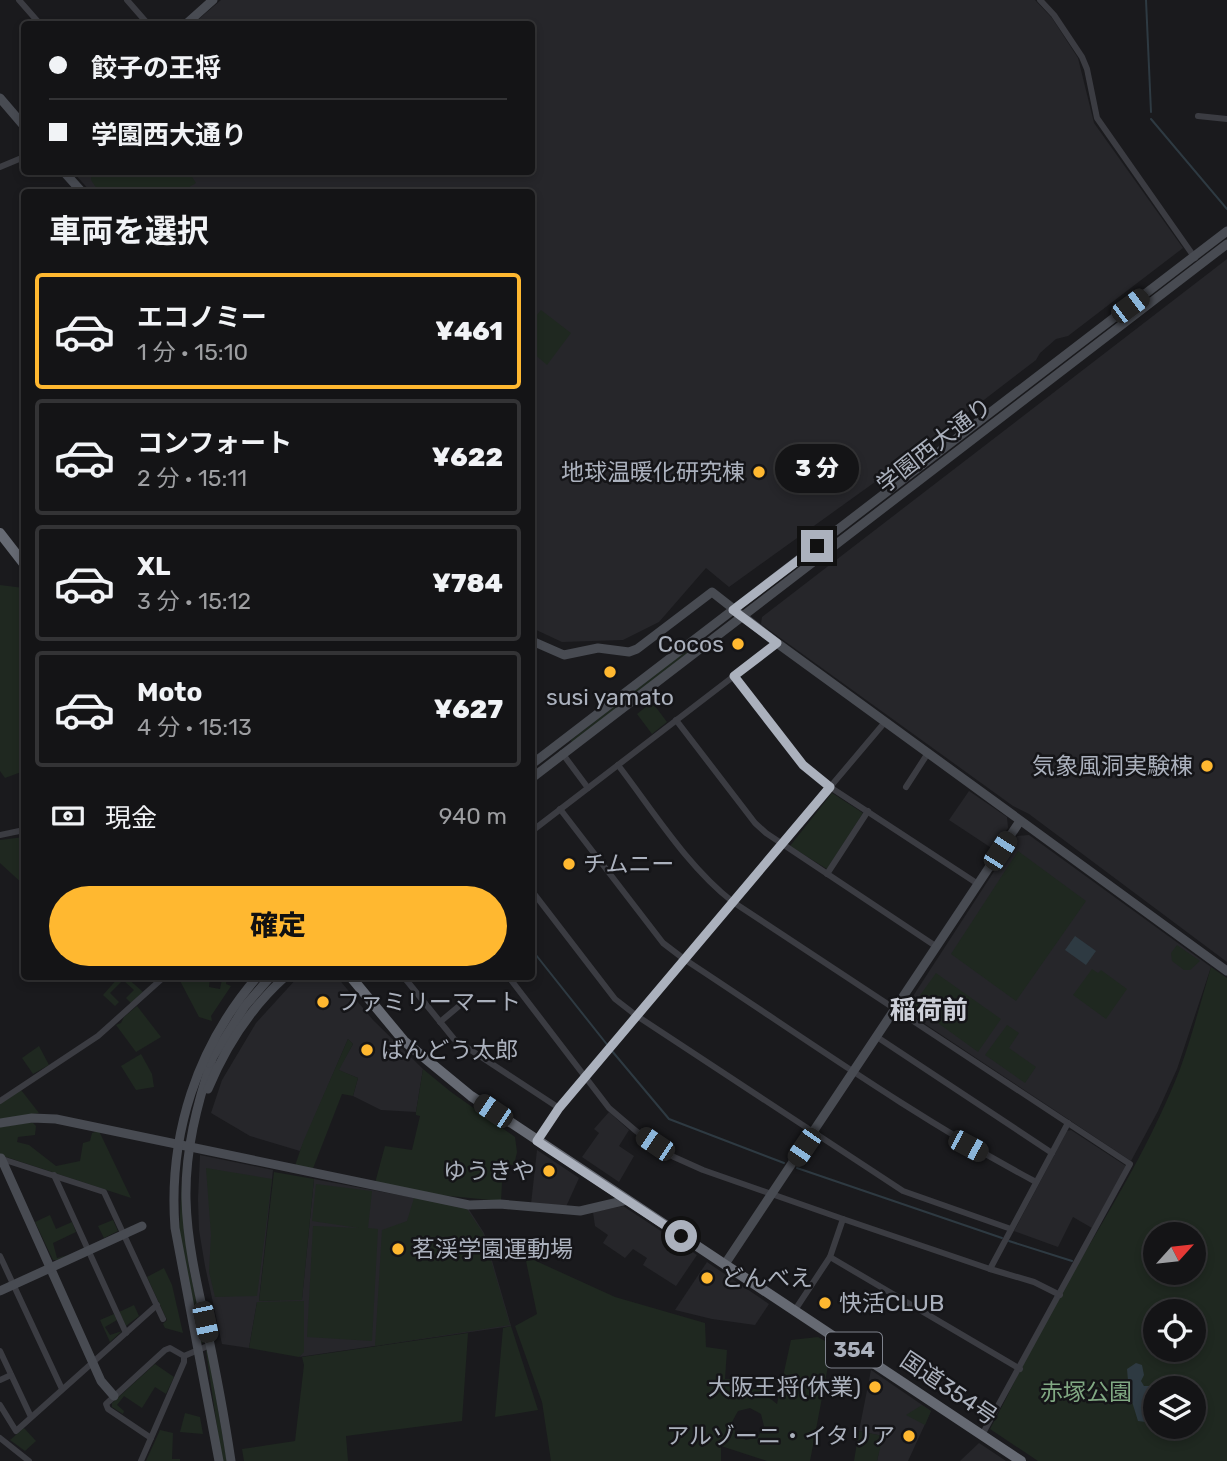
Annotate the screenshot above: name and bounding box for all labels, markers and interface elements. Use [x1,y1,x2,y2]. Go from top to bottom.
text: 餃子の王将 [91,53,221,84]
text: 学園西大通り [91,120,247,151]
text: 車両を選択 [49,212,209,250]
car [1107,285,1154,327]
icon: car [53,300,116,363]
text: エコノミー [137,302,267,333]
text: ¥461 [435,316,503,347]
text: 1 分 · 15:10 [137,338,248,366]
street label: 学園西大通り [871,391,997,499]
icon: car [53,426,116,489]
text: コンフォート [137,428,292,459]
text: ¥622 [432,442,503,473]
callout: 3 分 [775,444,859,494]
text: 3 分 [795,454,839,482]
place label: 地球温暖化研究棟 [561,458,745,486]
text: 2 分 · 15:11 [137,464,247,492]
marker: 地球温暖化研究棟 [751,464,767,480]
route end [801,530,833,562]
text: XL [137,551,170,582]
icon: car [53,552,116,615]
text: ¥784 [432,568,503,599]
text: 3 分 · 15:12 [137,587,251,615]
place label: Cocos [658,630,724,658]
marker: Cocos [730,636,746,652]
marker: susi yamato [602,664,618,680]
text: Moto [137,677,202,708]
icon: car [53,678,116,741]
place label: susi yamato [546,683,674,711]
text: ¥627 [434,694,503,725]
text: 4 分 · 15:13 [137,713,252,741]
place label: 気象風洞実験棟 [1032,752,1193,780]
marker: 気象風洞実験棟 [1199,758,1215,774]
icon: cash [49,797,87,835]
text: 940 m [439,802,507,830]
text: 現金 [105,803,157,834]
car [980,828,1021,874]
place label: チムニー [583,850,675,878]
marker: チムニー [561,856,577,872]
button: 確定 [49,886,507,966]
place label: ファミリーマート [337,988,521,1016]
marker: ファミリーマート [315,994,331,1010]
district label: 稲荷前 [890,995,968,1026]
place label: ばんどう太郎 [381,1036,518,1064]
marker: ばんどう太郎 [359,1042,375,1058]
car [470,1091,517,1131]
car [632,1124,679,1164]
car [784,1124,825,1170]
car [945,1127,992,1165]
place label: ゆうきや [443,1157,535,1185]
marker: ゆうきや [541,1163,557,1179]
route start [665,1220,697,1252]
north arrow [1143,1222,1206,1284]
map controls [1143,1222,1206,1439]
place label: 茗渓学園運動場 [412,1235,573,1263]
marker: 茗渓学園運動場 [390,1241,406,1257]
place label: どんべえ [721,1264,813,1292]
marker: どんべえ [699,1270,715,1286]
place label: 快活CLUB [839,1289,944,1317]
marker: 快活CLUB [817,1295,833,1311]
car [191,1299,220,1345]
button: locate [1143,1299,1206,1362]
road number: 354 [826,1332,882,1368]
street label: 国道354号 [895,1345,1003,1431]
place label: 大阪王将(休業) [707,1373,861,1401]
button: layers [1143,1376,1206,1439]
park label: 赤塚公園 [1040,1378,1132,1406]
marker: 大阪王将(休業) [867,1379,883,1395]
place label: アルゾーニ・イタリア [666,1422,895,1450]
marker: アルゾーニ・イタリア [901,1428,917,1444]

